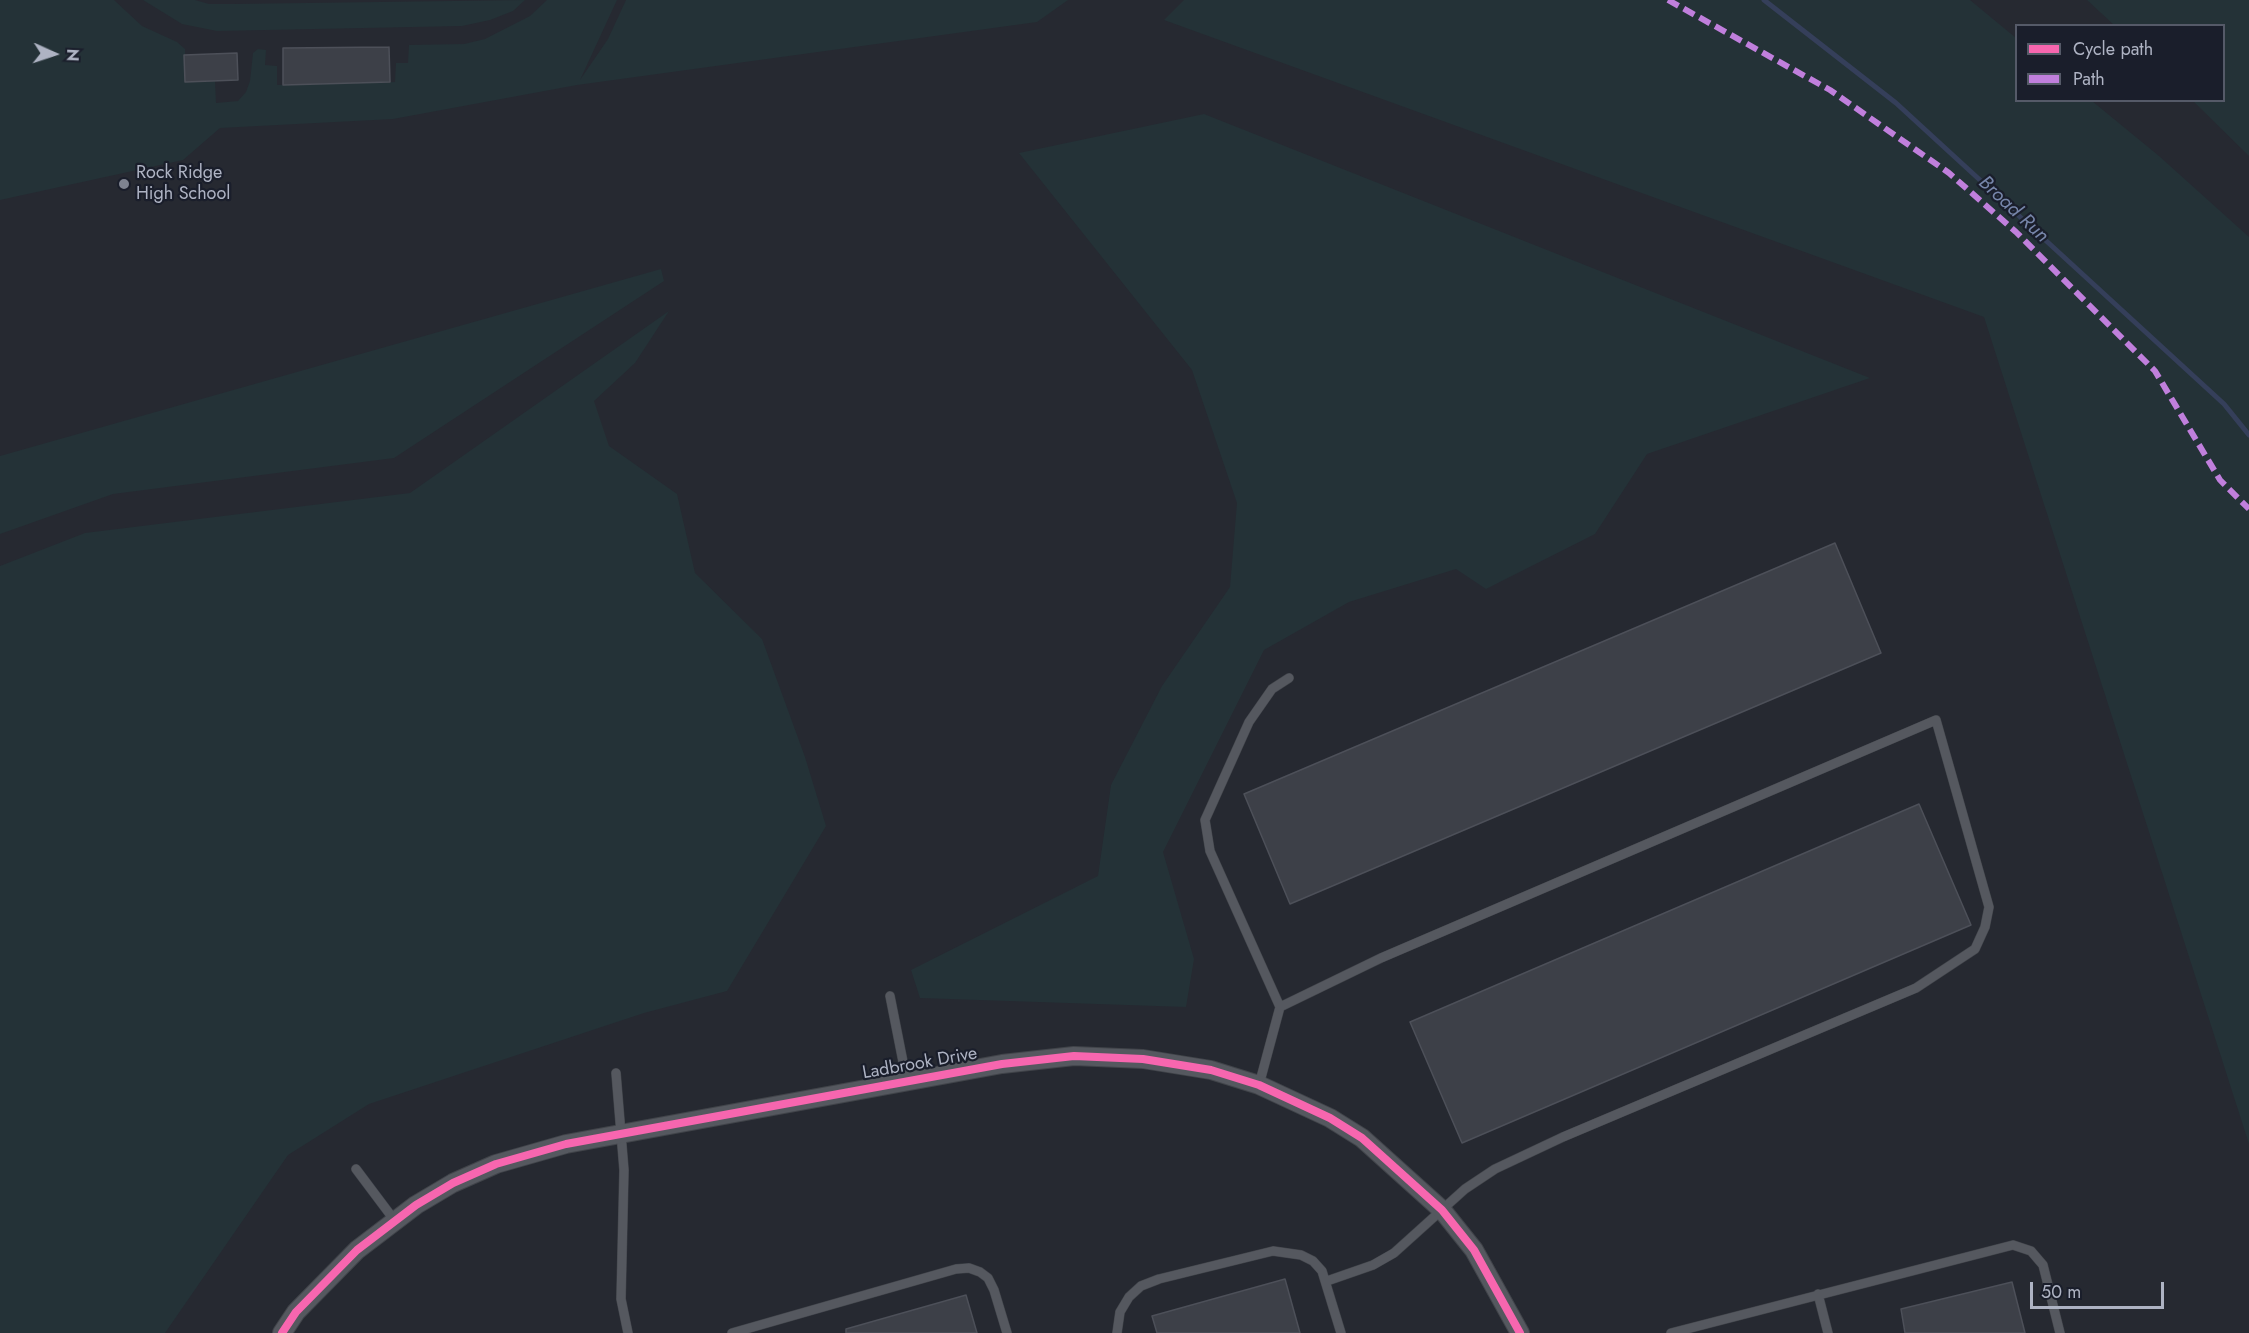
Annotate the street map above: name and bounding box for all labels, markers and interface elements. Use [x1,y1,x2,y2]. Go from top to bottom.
north arrow [24,24,84,84]
legend [2015,24,2225,102]
text: Cycle path [2073,36,2153,62]
text: N [61,48,84,62]
text: Path [2073,66,2105,92]
place label: Rock Ridge High School [136,163,230,206]
water label: Broad Run [1973,172,2053,248]
marker: Rock Ridge High School [117,177,131,191]
street label: Ladbrook Drive [861,1043,979,1085]
scale bar [2033,1270,2166,1308]
text: 50 m [2041,1279,2081,1305]

